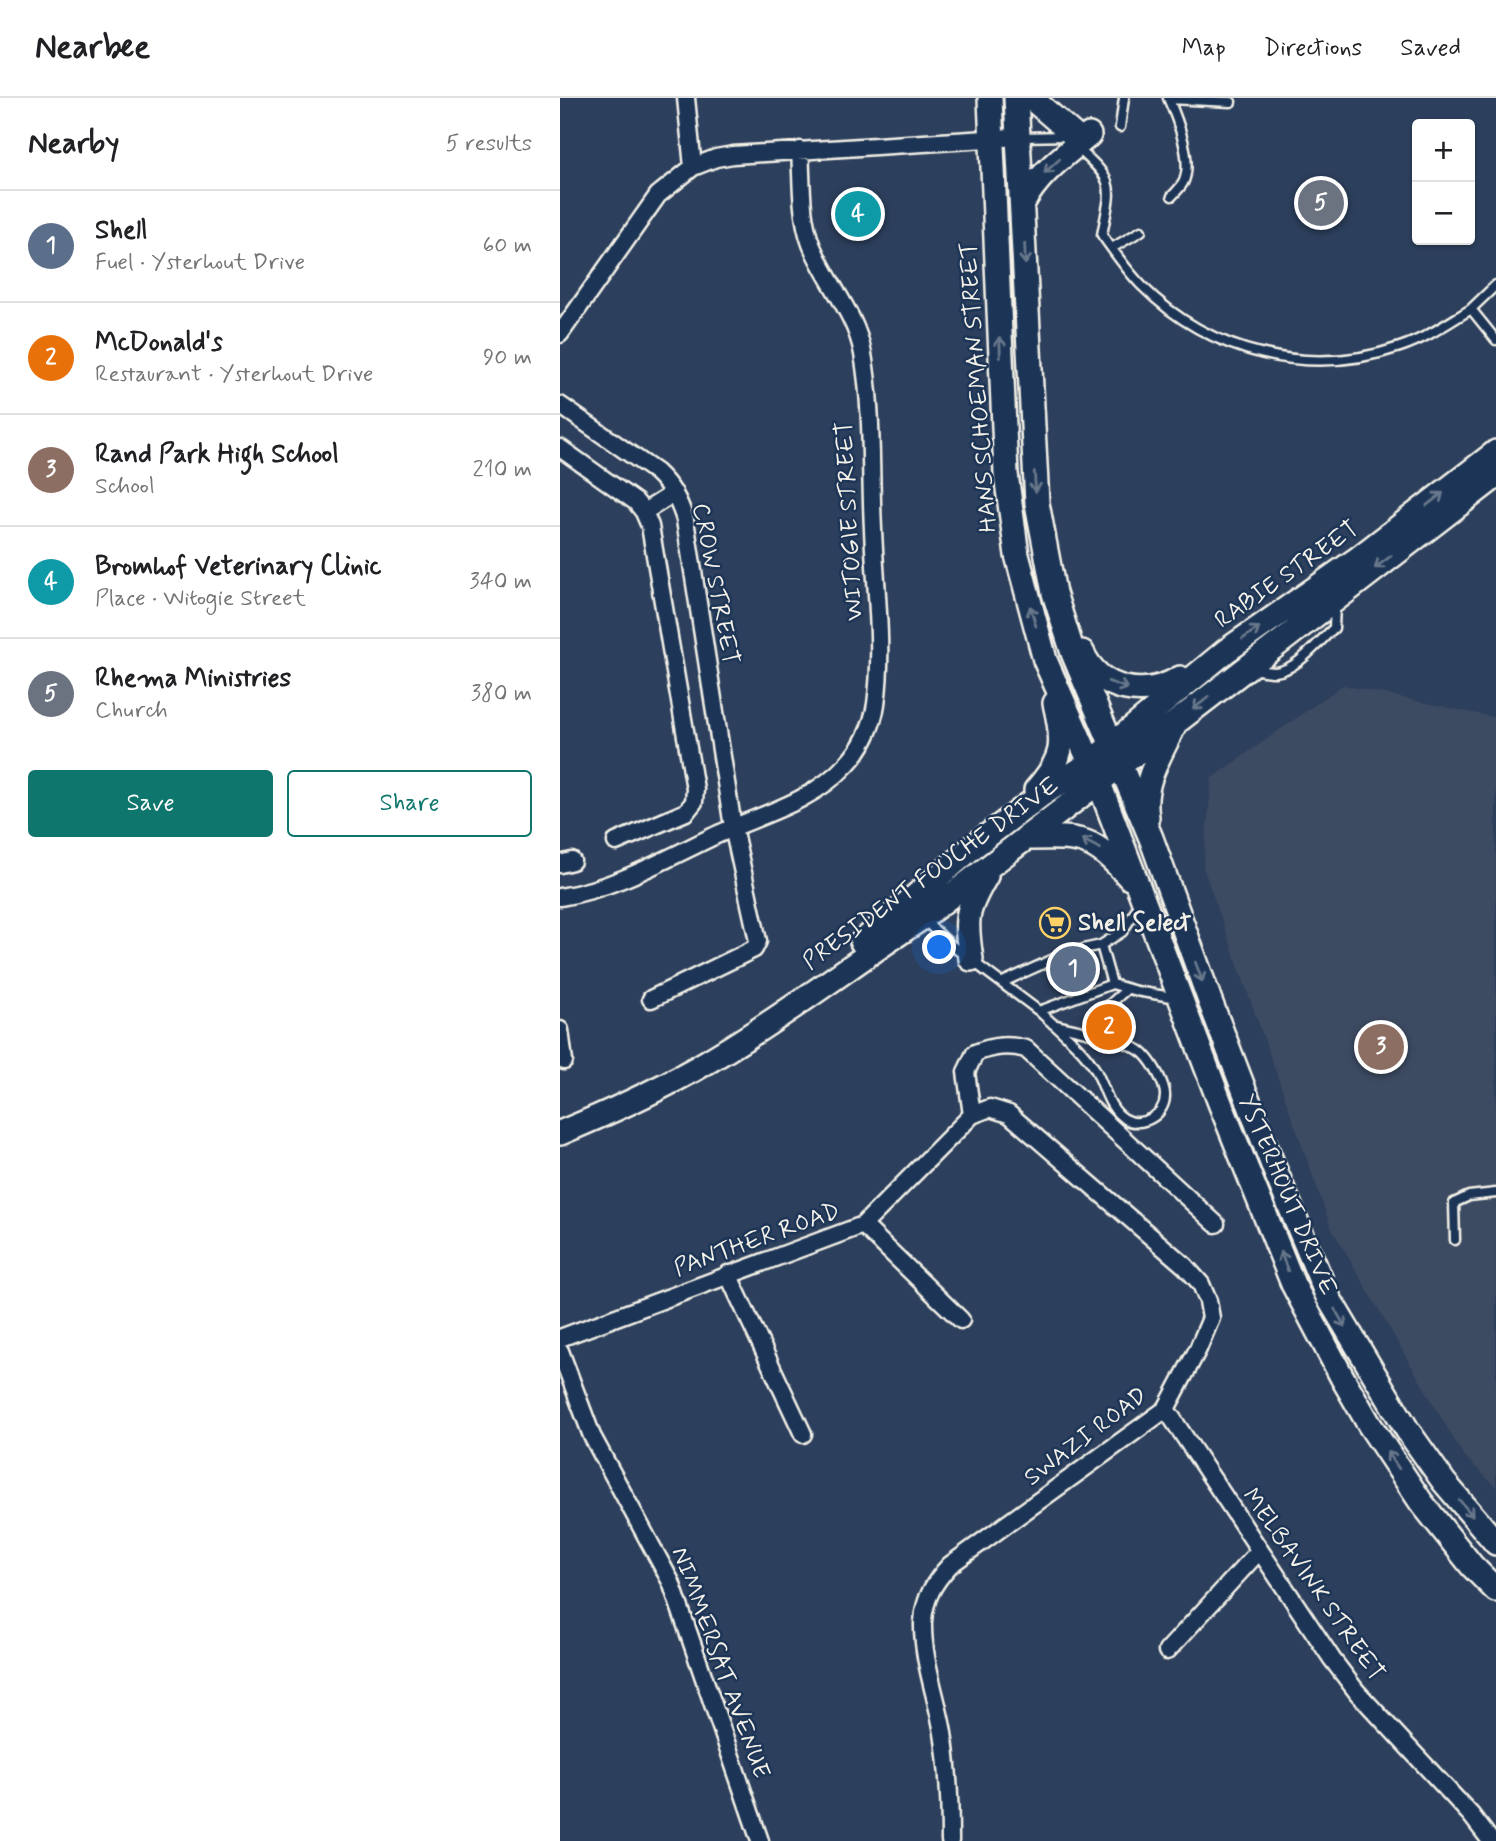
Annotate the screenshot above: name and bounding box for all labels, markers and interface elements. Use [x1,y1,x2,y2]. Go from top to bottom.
text: Nearbee [35,26,150,70]
text: Map [1182,33,1226,64]
text: Directions [1264,33,1362,64]
text: Saved [1400,33,1461,64]
map controls [1412,119,1475,245]
button: + [1412,119,1475,182]
text: Nearby [28,124,119,163]
text: 5 results [446,129,532,159]
one-way arrow [1043,158,1061,174]
pin: 5 [1298,177,1344,229]
button: − [1412,182,1475,245]
pin: 4 [835,188,881,240]
text: Shell [95,214,147,248]
text: 1 [46,231,56,261]
text: 60 m [483,231,532,261]
street label: HANS SCHOEMAN STREET [953,241,1005,533]
one-way arrow [1018,242,1031,265]
text: Fuel · Ysterhout Drive [95,248,305,278]
text: McDonald's [95,326,223,360]
one-way arrow [993,336,1006,359]
text: 2 [45,343,57,373]
text: 90 m [483,343,532,373]
text: Restaurant · Ysterhout Drive [95,360,373,390]
street label: WITOGIE STREET [829,420,871,622]
text: Rand Park High School [95,438,339,472]
text: 3 [46,455,56,485]
text: 210 m [472,455,532,485]
one-way arrow [1029,470,1042,492]
text: School [95,472,155,502]
one-way arrow [1425,492,1443,507]
street label: CROW STREET [684,501,746,667]
street label: RABIE STREET [1209,514,1365,636]
text: Bromhof Veterinary Clinic [95,550,382,584]
one-way arrow [1375,555,1393,570]
text: 4 [44,567,58,597]
text: 340 m [469,567,532,597]
text: Place · Witogie Street [95,584,306,614]
one-way arrow [1026,605,1039,628]
one-way arrow [1241,626,1260,640]
text: Rhema Ministries [95,662,291,696]
text: 5 [44,679,58,709]
text: 380 m [471,679,532,709]
one-way arrow [1107,680,1128,692]
one-way arrow [1192,695,1211,710]
text: Church [95,696,168,726]
button: Save [28,770,273,837]
button: Share [287,770,532,837]
street label: PRESIDENT FOUCHE DRIVE [797,771,1065,977]
one-way arrow [1081,837,1101,851]
supermarket icon: Shell Select [1038,906,1072,940]
place label: Shell Select [1078,908,1191,939]
your location [922,930,956,964]
pin: 1 [1050,943,1096,995]
one-way arrow [1194,960,1206,982]
pin: 2 [1086,1001,1132,1053]
pin: 3 [1358,1021,1404,1073]
street label: YSTERHOUT DRIVE [1231,1090,1343,1300]
street label: PANTHER ROAD [670,1196,844,1284]
one-way arrow [1277,1250,1290,1272]
one-way arrow [1333,1308,1347,1328]
street label: SWAZI ROAD [1018,1381,1154,1493]
one-way arrow [1386,1451,1400,1470]
street label: MELBAVINK STREET [1235,1482,1391,1688]
one-way arrow [1458,1498,1474,1516]
street label: NIMMERSAT AVENUE [664,1543,776,1783]

